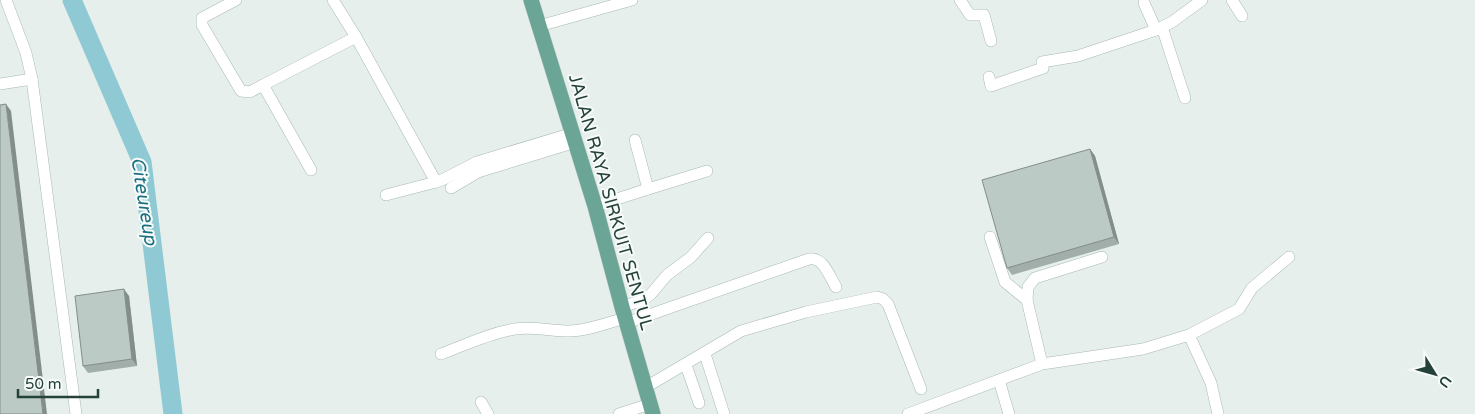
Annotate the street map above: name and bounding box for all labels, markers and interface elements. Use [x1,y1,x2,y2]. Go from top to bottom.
street label: JALAN RAYA SIRKUIT SENTUL [564,71,658,333]
water label: Citeureup [126,156,162,248]
north arrow [1410,349,1460,399]
scale bar [18,366,98,398]
text: U [1435,372,1455,391]
text: 50 m [25,375,62,393]

